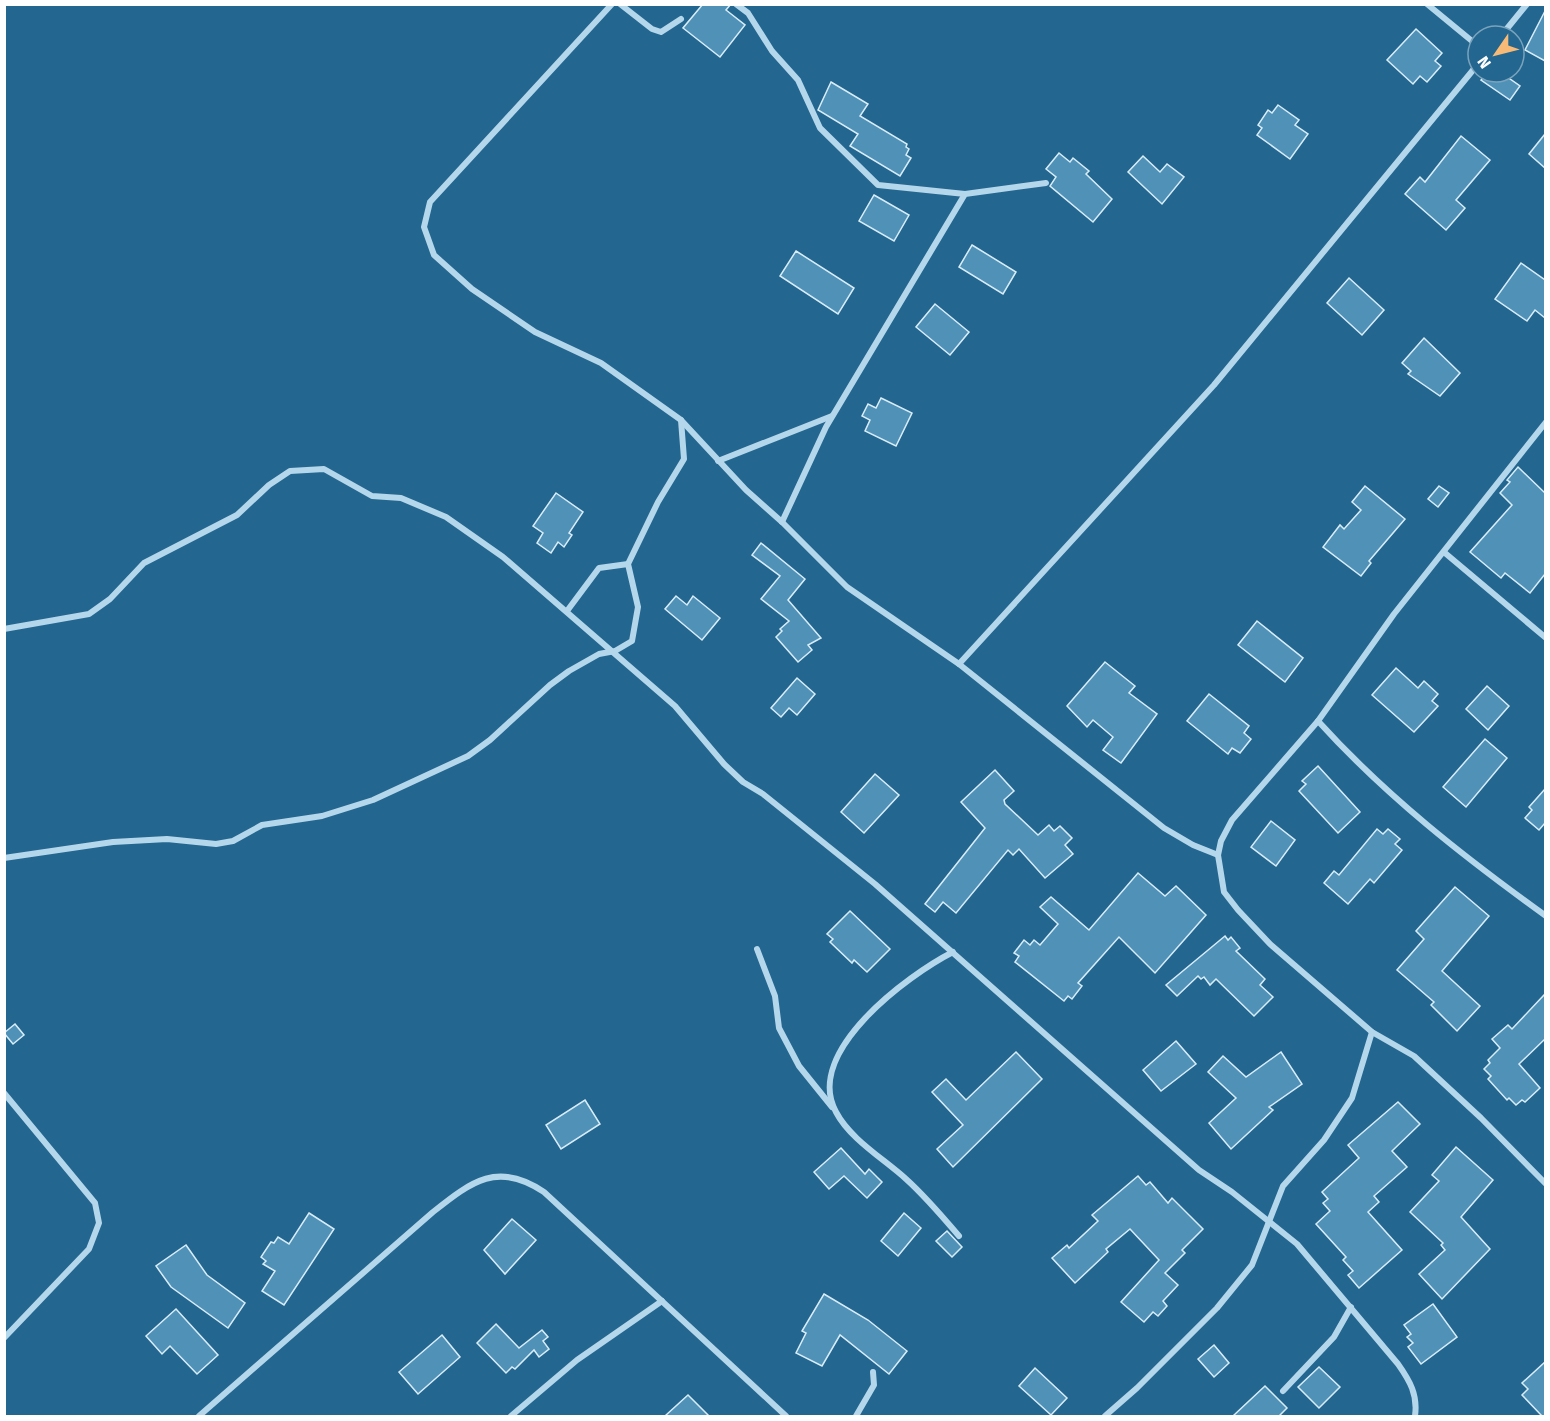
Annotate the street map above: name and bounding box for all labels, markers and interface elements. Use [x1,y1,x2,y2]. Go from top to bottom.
north arrow [1466,24,1526,84]
text: N [1473,53,1495,72]

